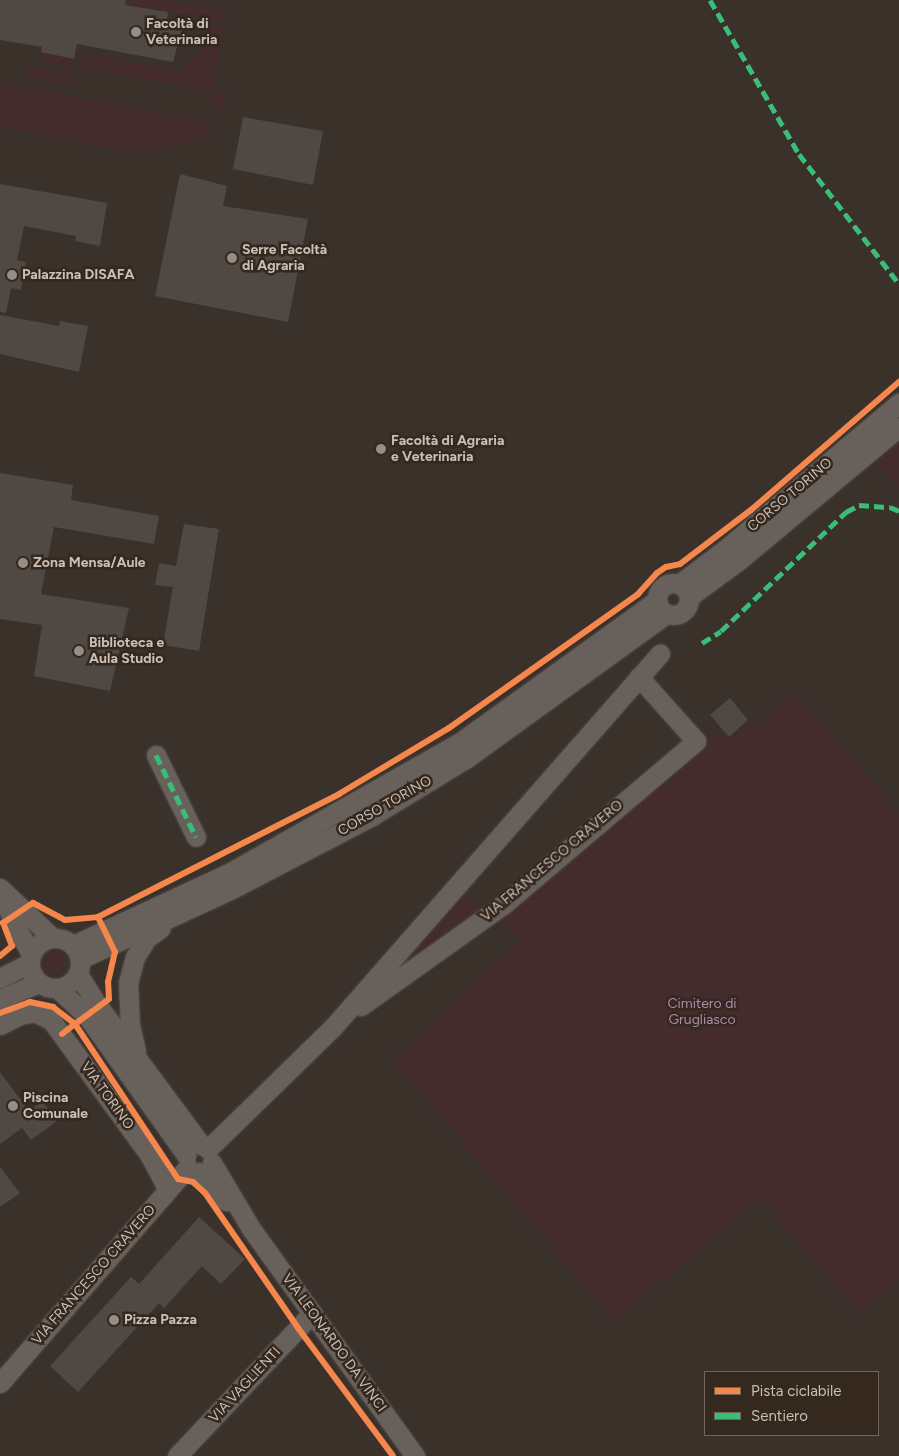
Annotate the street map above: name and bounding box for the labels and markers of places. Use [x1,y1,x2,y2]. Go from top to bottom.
place label: Facoltà di Veterinaria [146,16,217,48]
marker: Facoltà di Veterinaria [130,26,142,38]
place label: Serre Facoltà di Agraria [242,242,327,274]
marker: Serre Facoltà di Agraria [226,252,238,264]
place label: Palazzina DISAFA [22,267,135,283]
marker: Palazzina DISAFA [6,269,18,281]
place label: Facoltà di Agraria e Veterinaria [391,433,504,466]
marker: Facoltà di Agraria e Veterinaria [375,443,387,455]
place label: Zona Mensa/Aule [33,555,146,571]
marker: Zona Mensa/Aule [17,557,29,569]
place label: Biblioteca e Aula Studio [89,635,164,668]
marker: Biblioteca e Aula Studio [73,645,85,657]
place label: Piscina Comunale [23,1090,88,1122]
marker: Piscina Comunale [7,1100,19,1112]
place label: Pizza Pazza [124,1312,197,1328]
marker: Pizza Pazza [108,1314,120,1326]

